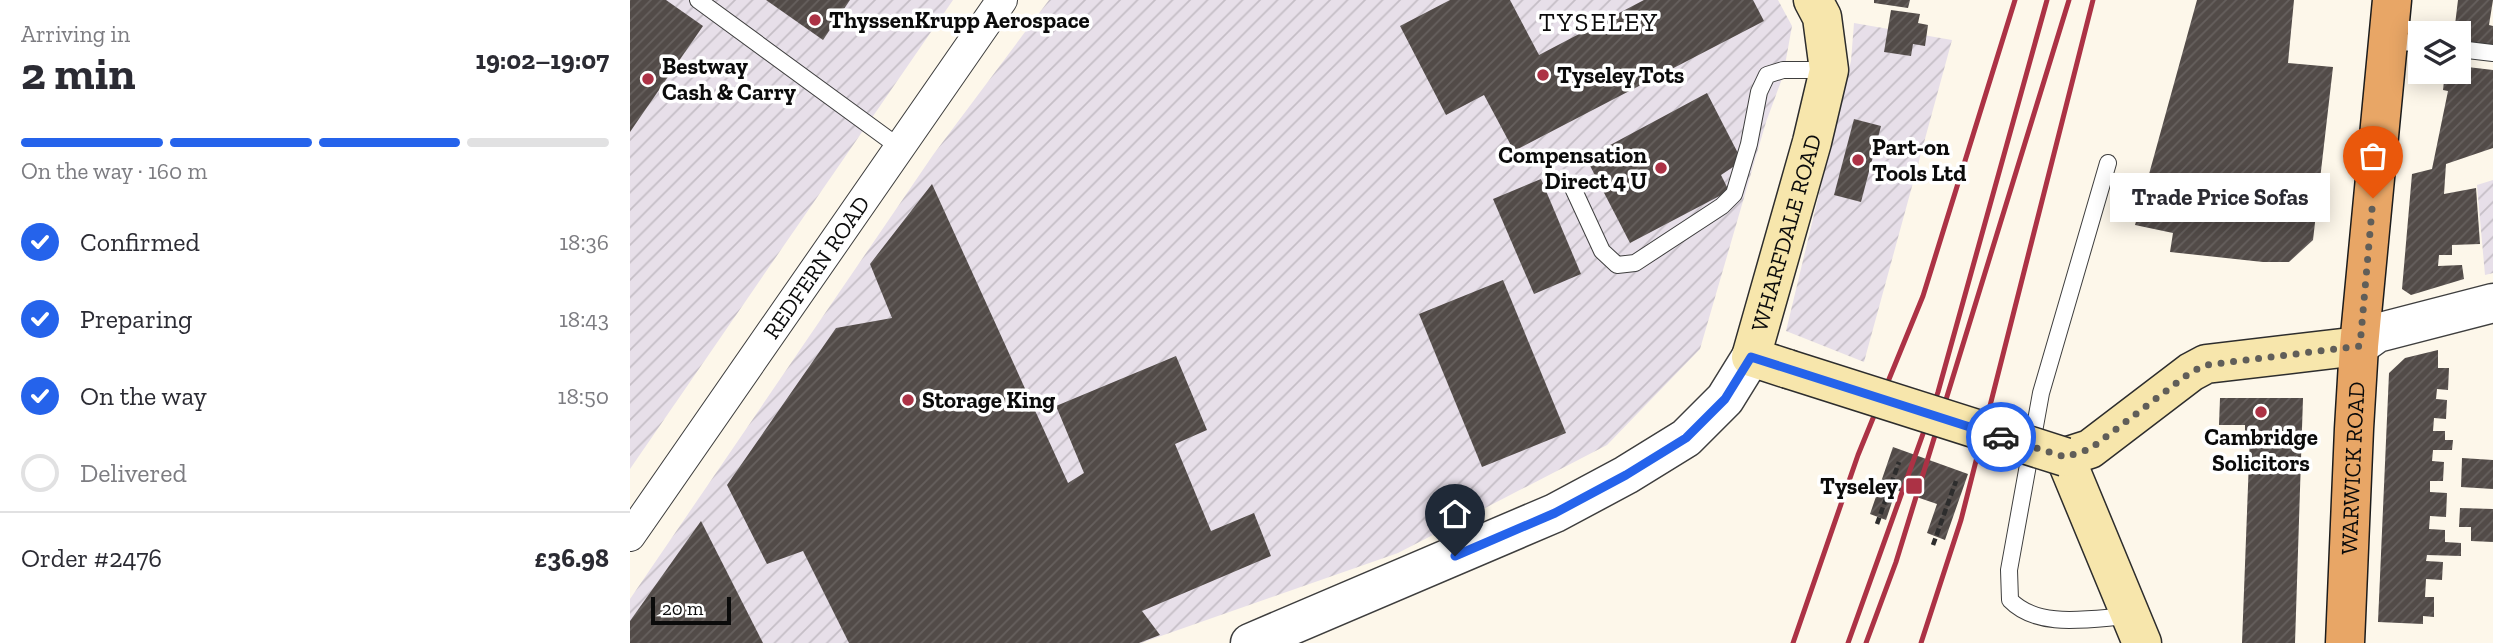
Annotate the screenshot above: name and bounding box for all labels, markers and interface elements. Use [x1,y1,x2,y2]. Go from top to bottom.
place label: ThyssenKrupp Aerospace [829,6,1090,34]
district label: TYSELEY [1539,6,1659,38]
marker: ThyssenKrupp Aerospace [807,12,823,28]
text: Arriving in [21,20,130,48]
map controls [2408,21,2471,84]
button: layers [2408,21,2471,84]
text: 19:02–19:07 [475,44,609,76]
text: 2 min [21,46,136,101]
place label: Bestway Cash & Carry [662,52,797,106]
place label: Tyseley Tots [1557,61,1684,89]
marker: Tyseley Tots [1535,67,1551,83]
marker: Bestway Cash & Carry [640,71,656,87]
pin [2343,126,2403,198]
street label: WHARFDALE ROAD [1745,131,1828,335]
place label: Part-on Tools Ltd [1872,133,1966,187]
icon: bag [2354,137,2392,175]
place label: Compensation Direct 4 U [1498,141,1647,195]
marker: Part-on Tools Ltd [1850,152,1866,168]
text: On the way · 160 m [21,157,207,185]
marker: Compensation Direct 4 U [1653,160,1669,176]
callout: Trade Price Sofas [2110,174,2331,222]
text: Trade Price Sofas [2131,183,2309,211]
street label: REDFERN ROAD [757,190,876,344]
icon: check [21,223,59,261]
text: Confirmed [80,226,200,258]
text: 18:36 [559,228,609,256]
icon: check [21,300,59,338]
text: Preparing [80,303,192,335]
text: 18:43 [559,305,609,333]
icon: check [21,377,59,415]
text: On the way [80,380,207,412]
street label: WARWICK ROAD [2335,381,2371,555]
text: 18:50 [558,382,609,410]
place label: Storage King [922,386,1055,414]
marker: Storage King [900,392,916,408]
courier [1966,402,2036,472]
marker: Cambridge Solicitors [2253,404,2269,420]
icon: car [1982,418,2020,456]
place label: Cambridge Solicitors [2204,423,2318,477]
text: Delivered [80,457,187,489]
place label: Tyseley [1820,472,1899,500]
marker: Tyseley [1904,476,1924,496]
pin [1425,484,1485,556]
icon: home [1436,495,1474,533]
text: Order #2476 [21,542,162,574]
text: £36.98 [534,542,609,574]
scale bar [651,594,732,626]
text: 20 m [662,597,703,620]

